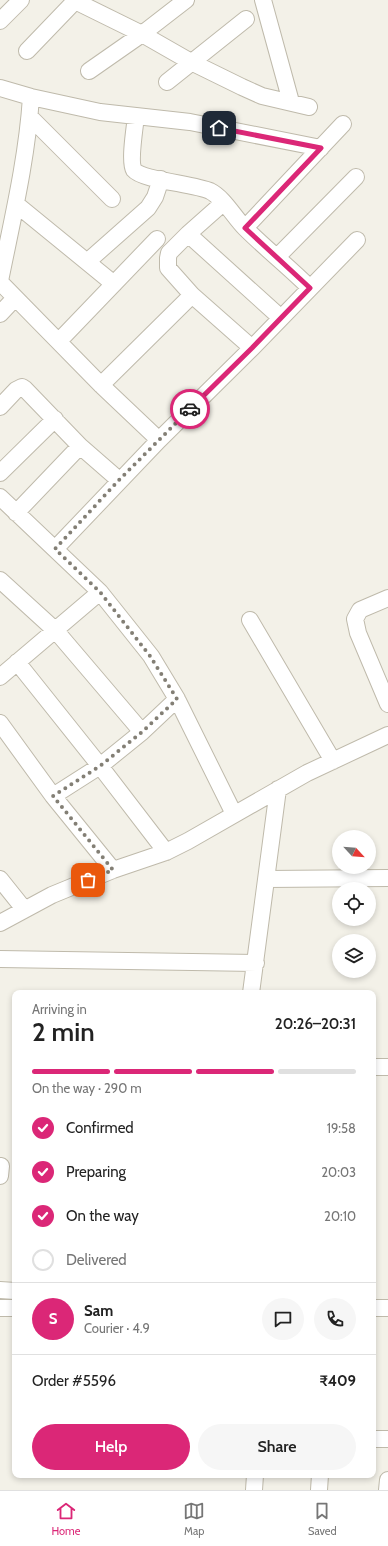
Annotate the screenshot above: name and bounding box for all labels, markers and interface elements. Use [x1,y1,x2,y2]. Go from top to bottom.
pin [202,111,236,145]
icon: home [208,117,230,139]
courier [170,389,210,429]
icon: car [179,398,201,420]
north arrow [332,830,376,874]
map controls [332,830,376,978]
pin [71,863,105,897]
icon: bag [77,869,99,891]
button: locate [332,882,376,926]
button: layers [332,934,376,978]
text: Arriving in [32,1001,87,1017]
text: 20:26–20:31 [275,1015,356,1033]
text: 2 min [32,1016,95,1048]
text: On the way · 290 m [32,1080,142,1096]
icon: check [32,1117,54,1139]
text: Confirmed [66,1119,134,1137]
text: 19:58 [327,1120,356,1136]
icon: check [32,1161,54,1183]
text: Preparing [66,1163,126,1181]
text: 20:03 [321,1164,356,1180]
icon: check [32,1205,54,1227]
text: On the way [66,1207,139,1225]
text: 20:10 [324,1208,356,1224]
text: Delivered [66,1251,127,1269]
button: chat [262,1298,304,1340]
button: phone [314,1298,356,1340]
text: Sam [84,1302,113,1320]
text: S [49,1310,57,1328]
text: Courier · 4.9 [84,1320,150,1336]
text: Order #5596 [32,1372,116,1390]
text: ₹409 [319,1372,356,1390]
button: Help [32,1424,190,1470]
button: Share [198,1424,356,1470]
tab: Home [51,1500,80,1538]
tab: Map [183,1500,205,1538]
tab: Saved [308,1500,337,1538]

